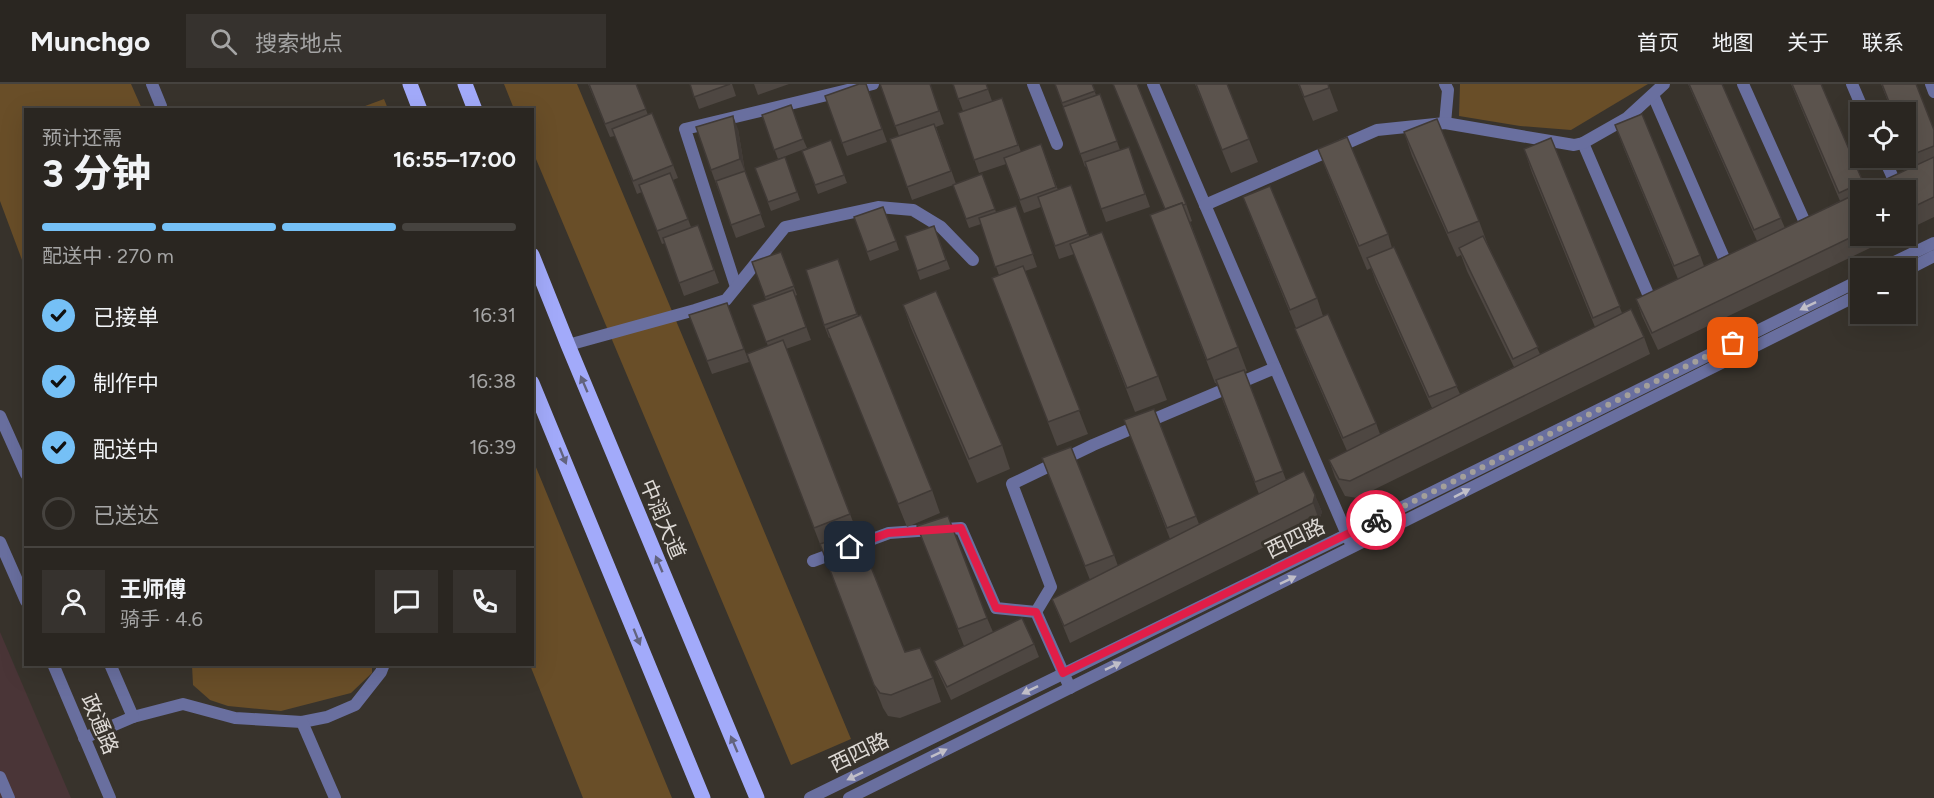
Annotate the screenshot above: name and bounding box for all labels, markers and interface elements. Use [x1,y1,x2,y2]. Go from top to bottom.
search box [186,14,606,68]
text: Munchgo [30,24,150,58]
icon: search [207,25,240,58]
text: 搜索地点 [255,30,343,57]
text: 首页 [1637,30,1679,55]
text: 地图 [1712,30,1754,55]
text: 关于 [1787,30,1829,55]
text: 联系 [1862,30,1904,55]
map controls [1850,102,1916,324]
button: locate [1850,102,1916,168]
text: 预计还需 [42,126,122,150]
text: 16:55–17:00 [393,146,516,173]
text: 3 分钟 [42,150,151,197]
button: + [1850,180,1916,246]
text: 配送中 · 270 m [42,244,174,268]
button: − [1850,258,1916,324]
icon: check [42,299,75,332]
one-way arrow [1799,301,1816,310]
text: 16:31 [472,303,516,327]
text: 已接单 [93,304,159,331]
pin [1707,317,1758,368]
icon: bag [1716,326,1749,359]
icon: check [42,365,75,398]
text: 16:38 [468,369,516,393]
text: 制作中 [93,370,159,397]
one-way arrow [579,375,589,393]
icon: check [42,431,75,464]
text: 16:39 [469,435,516,459]
text: 配送中 [93,436,159,463]
one-way arrow [559,447,568,465]
street label: 中润大道 [635,475,691,563]
one-way arrow [1454,488,1471,498]
courier [1346,490,1406,550]
text: 已送达 [93,502,159,529]
icon: bike [1360,504,1393,537]
street label: 西四路 [1261,513,1329,563]
pin [824,521,875,572]
icon: home [833,530,866,563]
one-way arrow [654,555,664,573]
button: person [42,570,105,633]
button: chat [375,570,438,633]
button: phone [453,570,516,633]
one-way arrow [1279,575,1296,584]
text: 王师傅 [120,576,186,603]
text: 骑手 · 4.6 [120,607,203,631]
one-way arrow [632,628,642,646]
one-way arrow [1105,661,1122,671]
one-way arrow [1022,685,1039,694]
street label: 政通路 [76,690,124,758]
street label: 西四路 [825,727,893,777]
one-way arrow [729,735,739,753]
one-way arrow [930,749,947,758]
one-way arrow [847,771,864,780]

